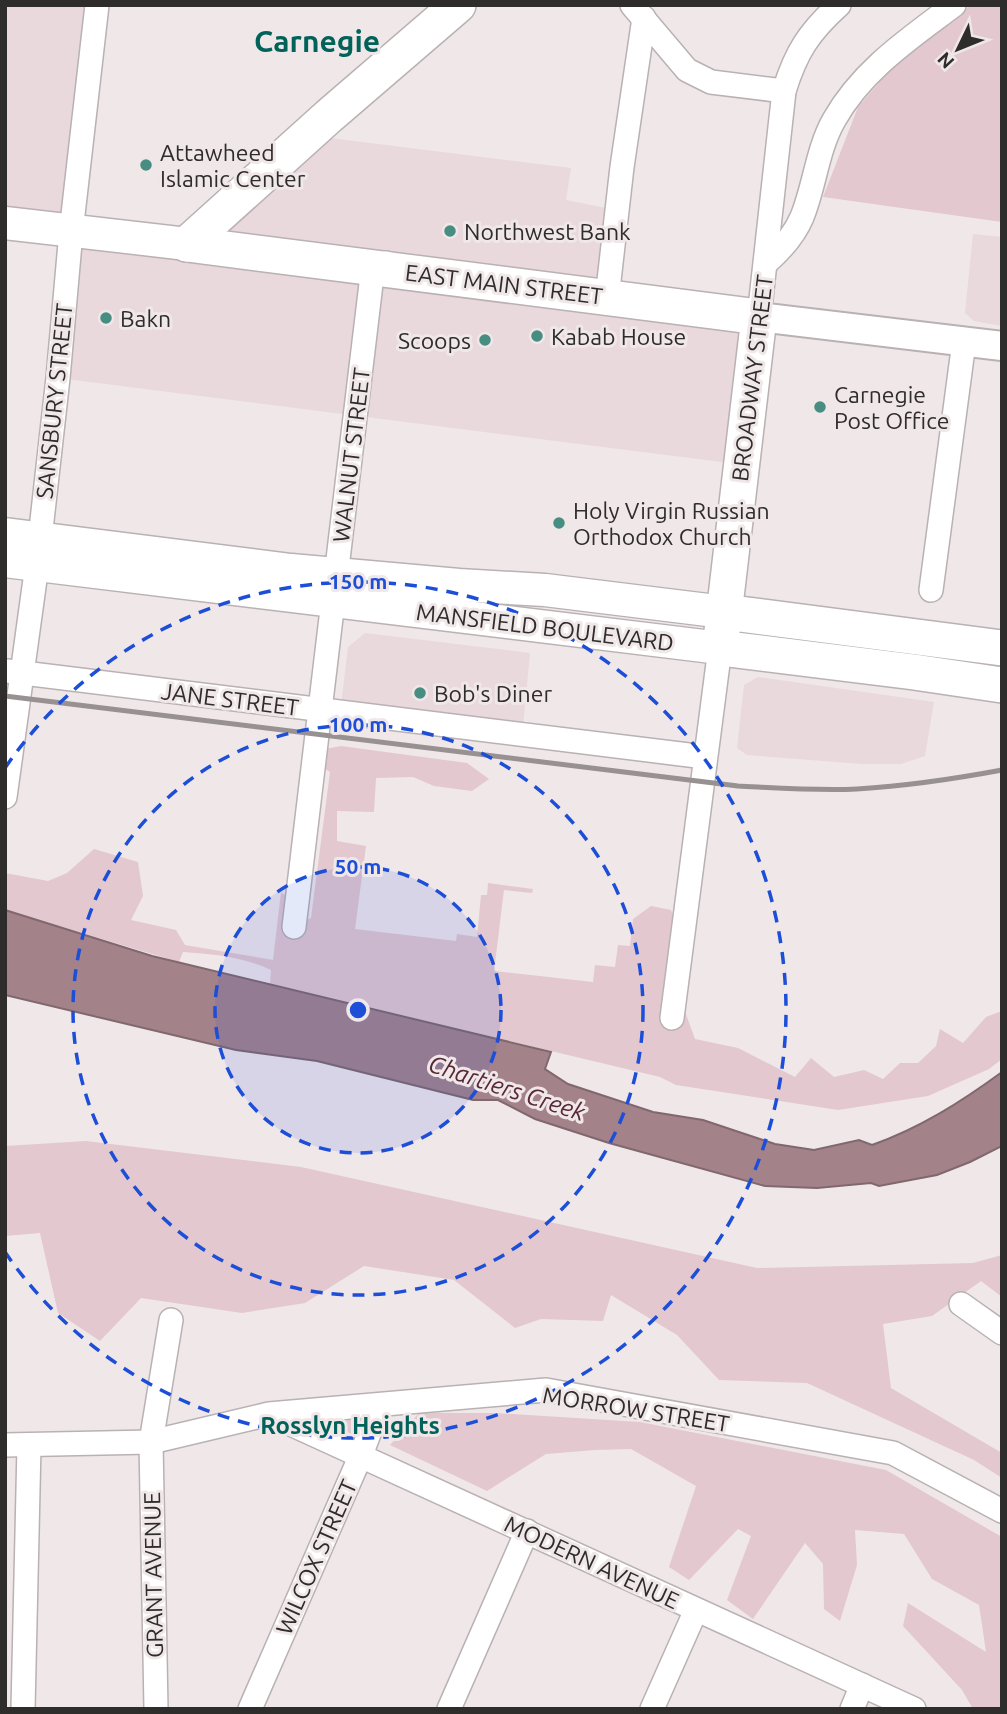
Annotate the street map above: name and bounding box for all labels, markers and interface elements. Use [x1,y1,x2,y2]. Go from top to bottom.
north arrow [923,14,993,84]
district label: Carnegie [254,24,380,58]
text: N [933,48,958,73]
place label: Attawheed Islamic Center [160,140,306,191]
marker: Attawheed Islamic Center [138,157,154,173]
place label: Northwest Bank [464,219,631,244]
marker: Northwest Bank [442,223,458,239]
street label: EAST MAIN STREET [404,259,604,309]
street label: BROADWAY STREET [727,273,777,483]
street label: SANSBURY STREET [31,302,77,500]
place label: Bakn [120,306,171,331]
marker: Bakn [98,310,114,326]
place label: Kabab House [551,324,686,349]
place label: Scoops [398,328,471,353]
marker: Kabab House [529,328,545,344]
marker: Scoops [477,332,493,348]
street label: WALNUT STREET [328,366,374,544]
place label: Carnegie Post Office [834,382,950,433]
marker: Carnegie Post Office [812,399,828,415]
place label: Holy Virgin Russian Orthodox Church [573,498,770,549]
marker: Holy Virgin Russian Orthodox Church [551,515,567,531]
text: 150 m [329,569,387,593]
street label: MANSFIELD BOULEVARD [415,599,675,655]
street label: JANE STREET [160,678,300,720]
place label: Bob's Diner [434,681,552,706]
marker: Bob's Diner [412,685,428,701]
text: 100 m [329,712,387,736]
text: 50 m [335,854,381,878]
centre of rings [346,998,370,1022]
water label: Chartiers Creek [425,1050,589,1126]
street label: MORROW STREET [541,1382,731,1436]
district label: Rosslyn Heights [260,1412,440,1439]
street label: WILCOX STREET [271,1476,361,1638]
street label: GRANT AVENUE [139,1492,167,1658]
street label: MODERN AVENUE [501,1511,683,1613]

